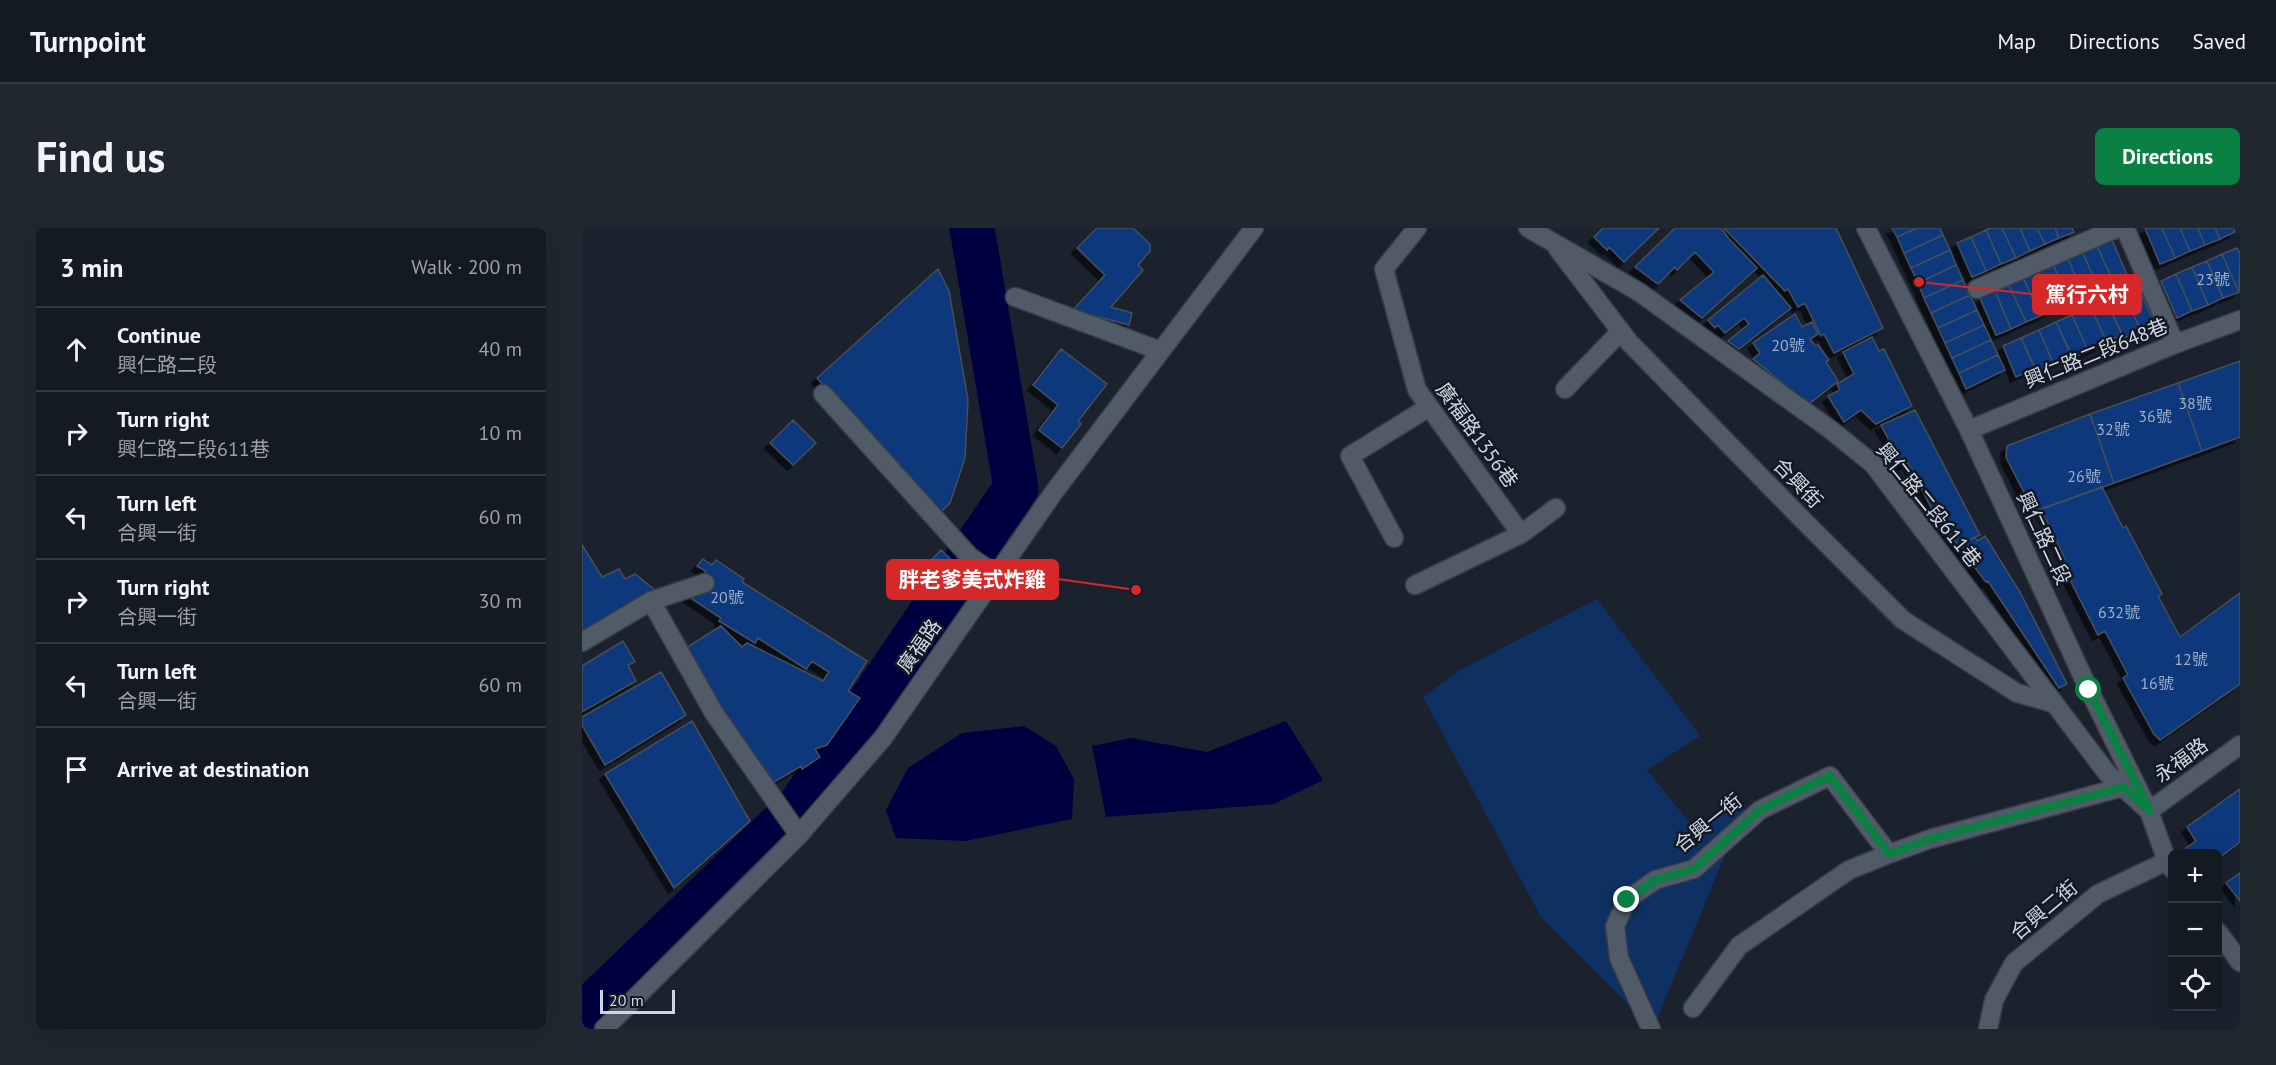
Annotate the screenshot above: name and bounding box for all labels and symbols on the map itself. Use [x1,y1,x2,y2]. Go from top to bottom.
house number: 23號 [2196,269,2230,289]
callout: 篤行六村 [2033,275,2141,314]
text: 篤行六村 [2045,281,2129,308]
street label: 興仁路二段648巷 [2020,312,2172,394]
house number: 20號 [1771,335,1805,355]
street label: 廣福路1356巷 [1430,377,1524,493]
house number: 38號 [2178,393,2212,413]
house number: 36號 [2138,406,2172,426]
house number: 32號 [2096,419,2130,439]
street label: 興仁路二段611巷 [1871,437,1987,573]
street label: 合興街 [1768,452,1828,514]
house number: 26號 [2067,466,2101,486]
street label: 興仁路二段 [2011,487,2077,589]
callout: 胖老爹美式炸雞 [887,560,1058,599]
text: 胖老爹美式炸雞 [899,566,1046,593]
house number: 20號 [710,587,744,607]
house number: 632號 [2098,602,2140,622]
street label: 廣福路 [891,614,947,678]
house number: 12號 [2174,649,2208,669]
house number: 16號 [2140,673,2174,693]
route start [2075,676,2101,702]
street label: 永福路 [2149,732,2213,788]
street label: 合興一街 [1669,788,1747,858]
street label: 合興二街 [2005,874,2083,946]
route end [1613,886,1639,912]
scale bar [600,987,675,1014]

